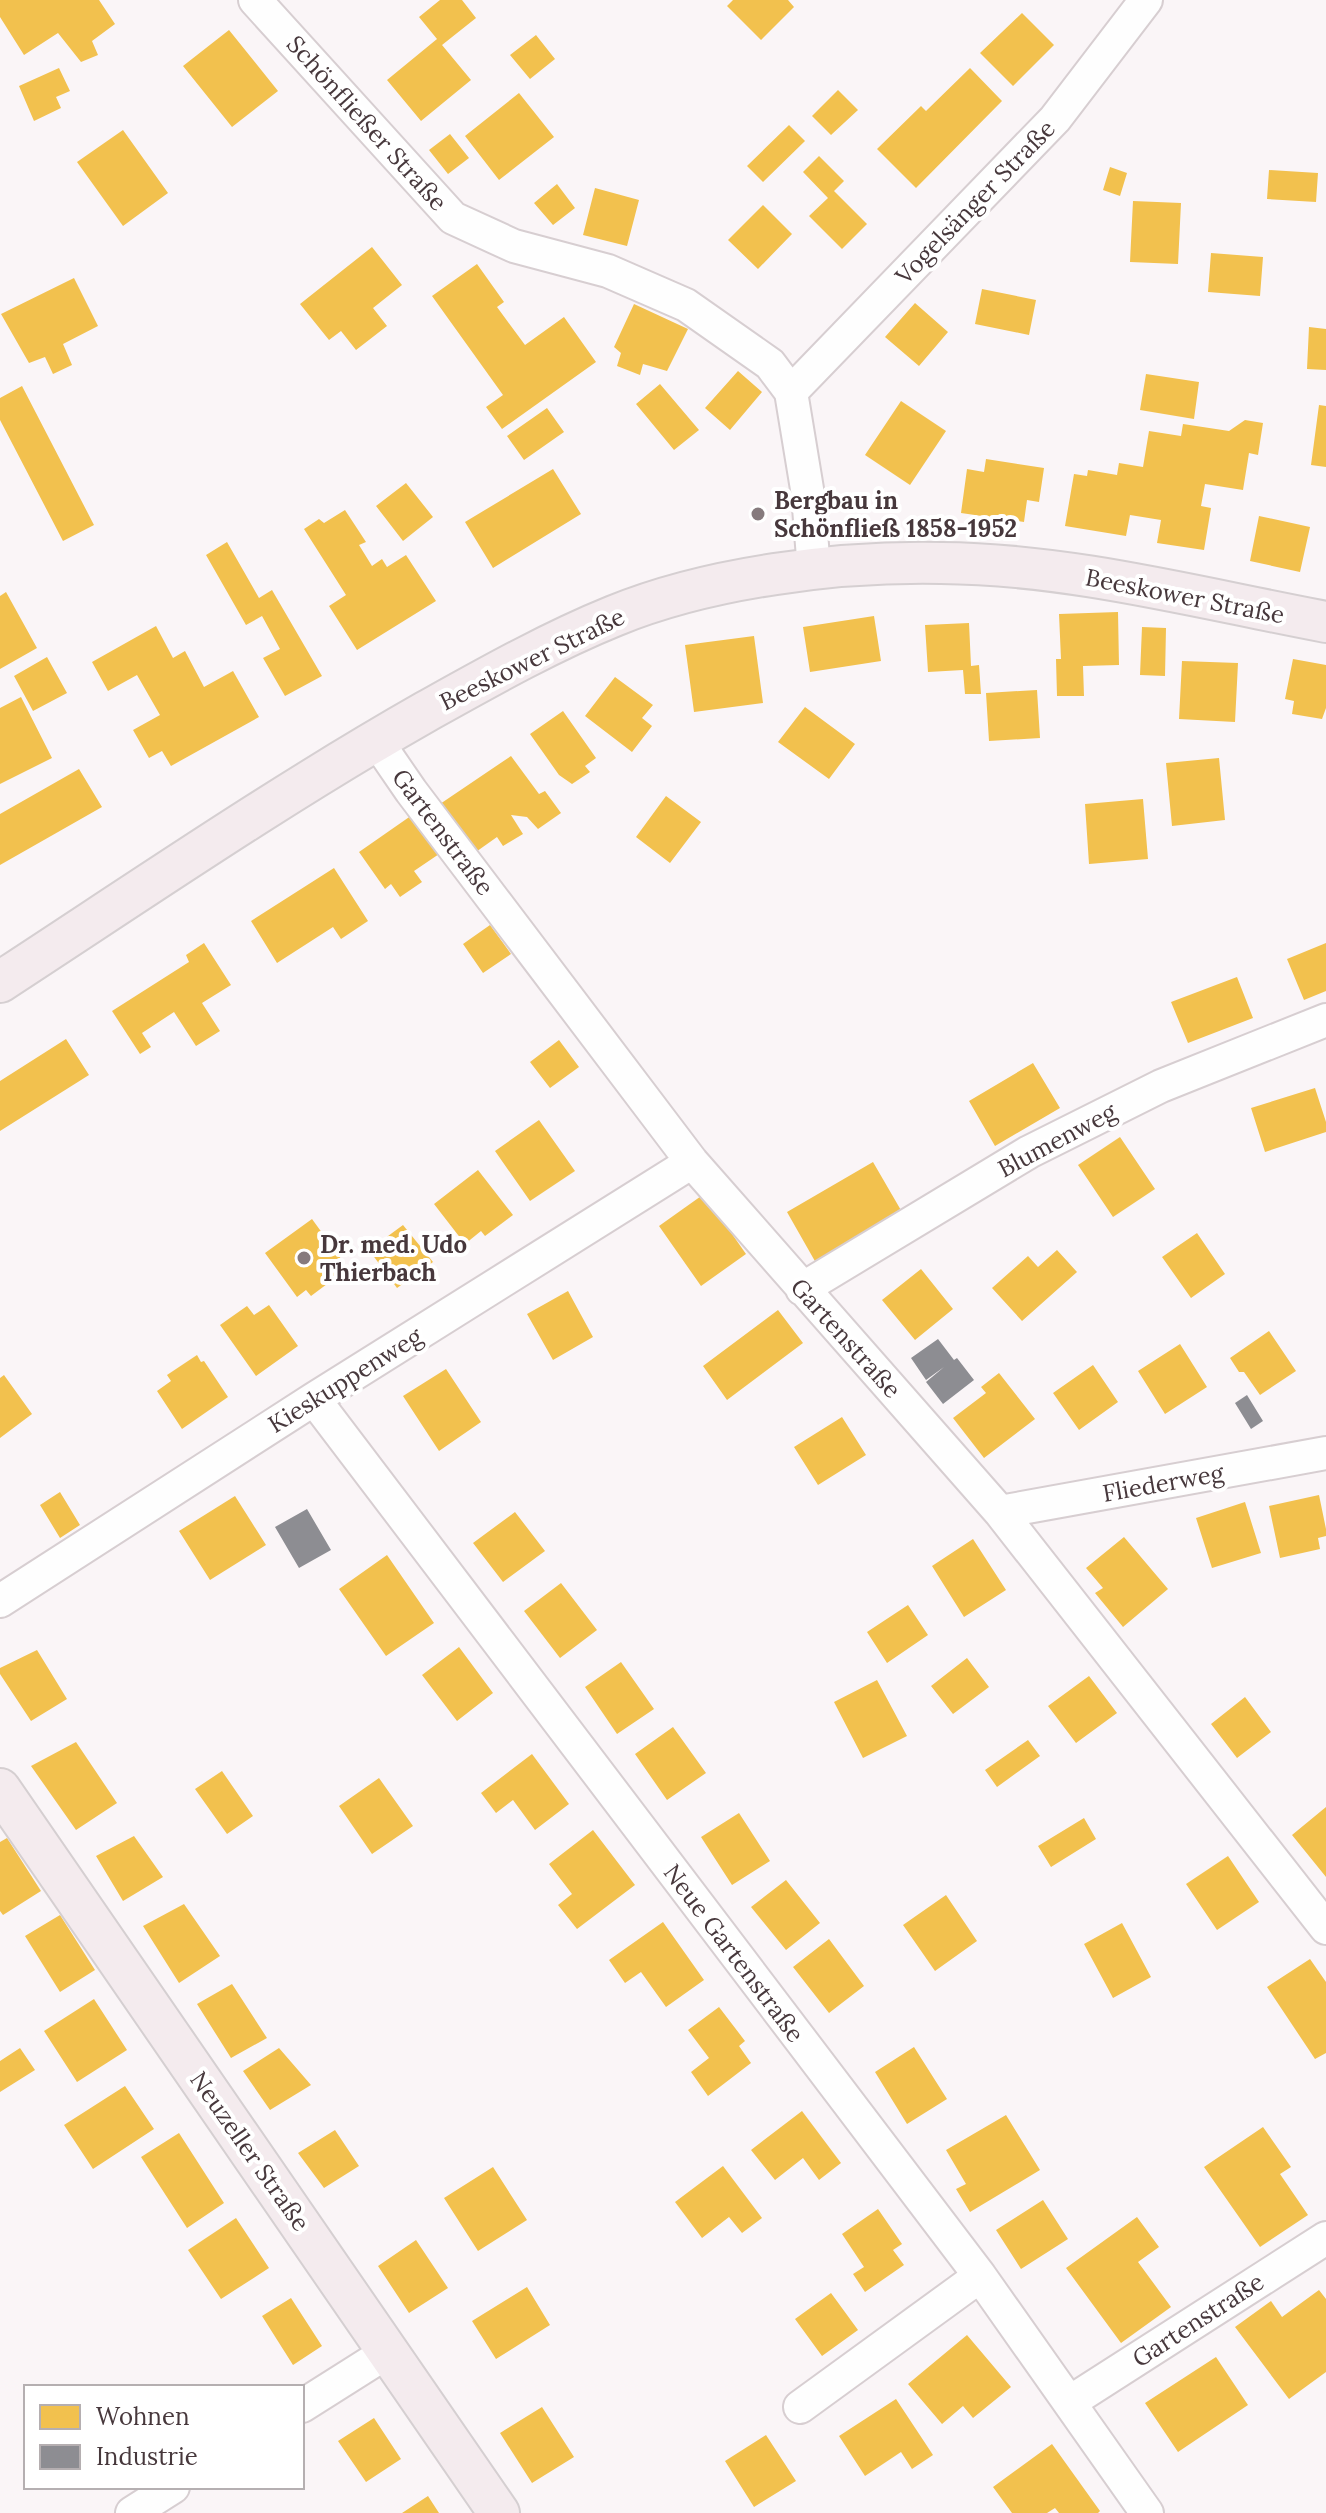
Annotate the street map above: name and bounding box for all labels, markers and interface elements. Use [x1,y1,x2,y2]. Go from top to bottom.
street label: Schönfließer Straße [280,29,454,217]
street label: Vogelsänger Straße [888,113,1062,292]
place label: Bergbau in Schönfließ 1858-1952 [774,485,1017,544]
marker: Bergbau in Schönfließ 1858-1952 [749,505,767,523]
street label: Beeskower Straße [1083,562,1287,630]
street label: Beeskower Straße [434,601,630,717]
street label: Gartenstraße [385,763,501,901]
street label: Blumenweg [993,1096,1122,1184]
place label: Dr. med. Udo Thierbach [320,1229,467,1288]
marker: Dr. med. Udo Thierbach [295,1249,313,1267]
street label: Gartenstraße [784,1272,908,1404]
street label: Kieskuppenweg [262,1320,428,1440]
street label: Fliederweg [1100,1457,1227,1509]
street label: Neue Gartenstraße [657,1858,811,2048]
street label: Neuzeller Straße [183,2065,317,2237]
street label: Gartenstraße [1126,2266,1270,2374]
legend [24,2385,304,2489]
text: Wohnen [96,2401,190,2432]
text: Industrie [96,2441,198,2472]

